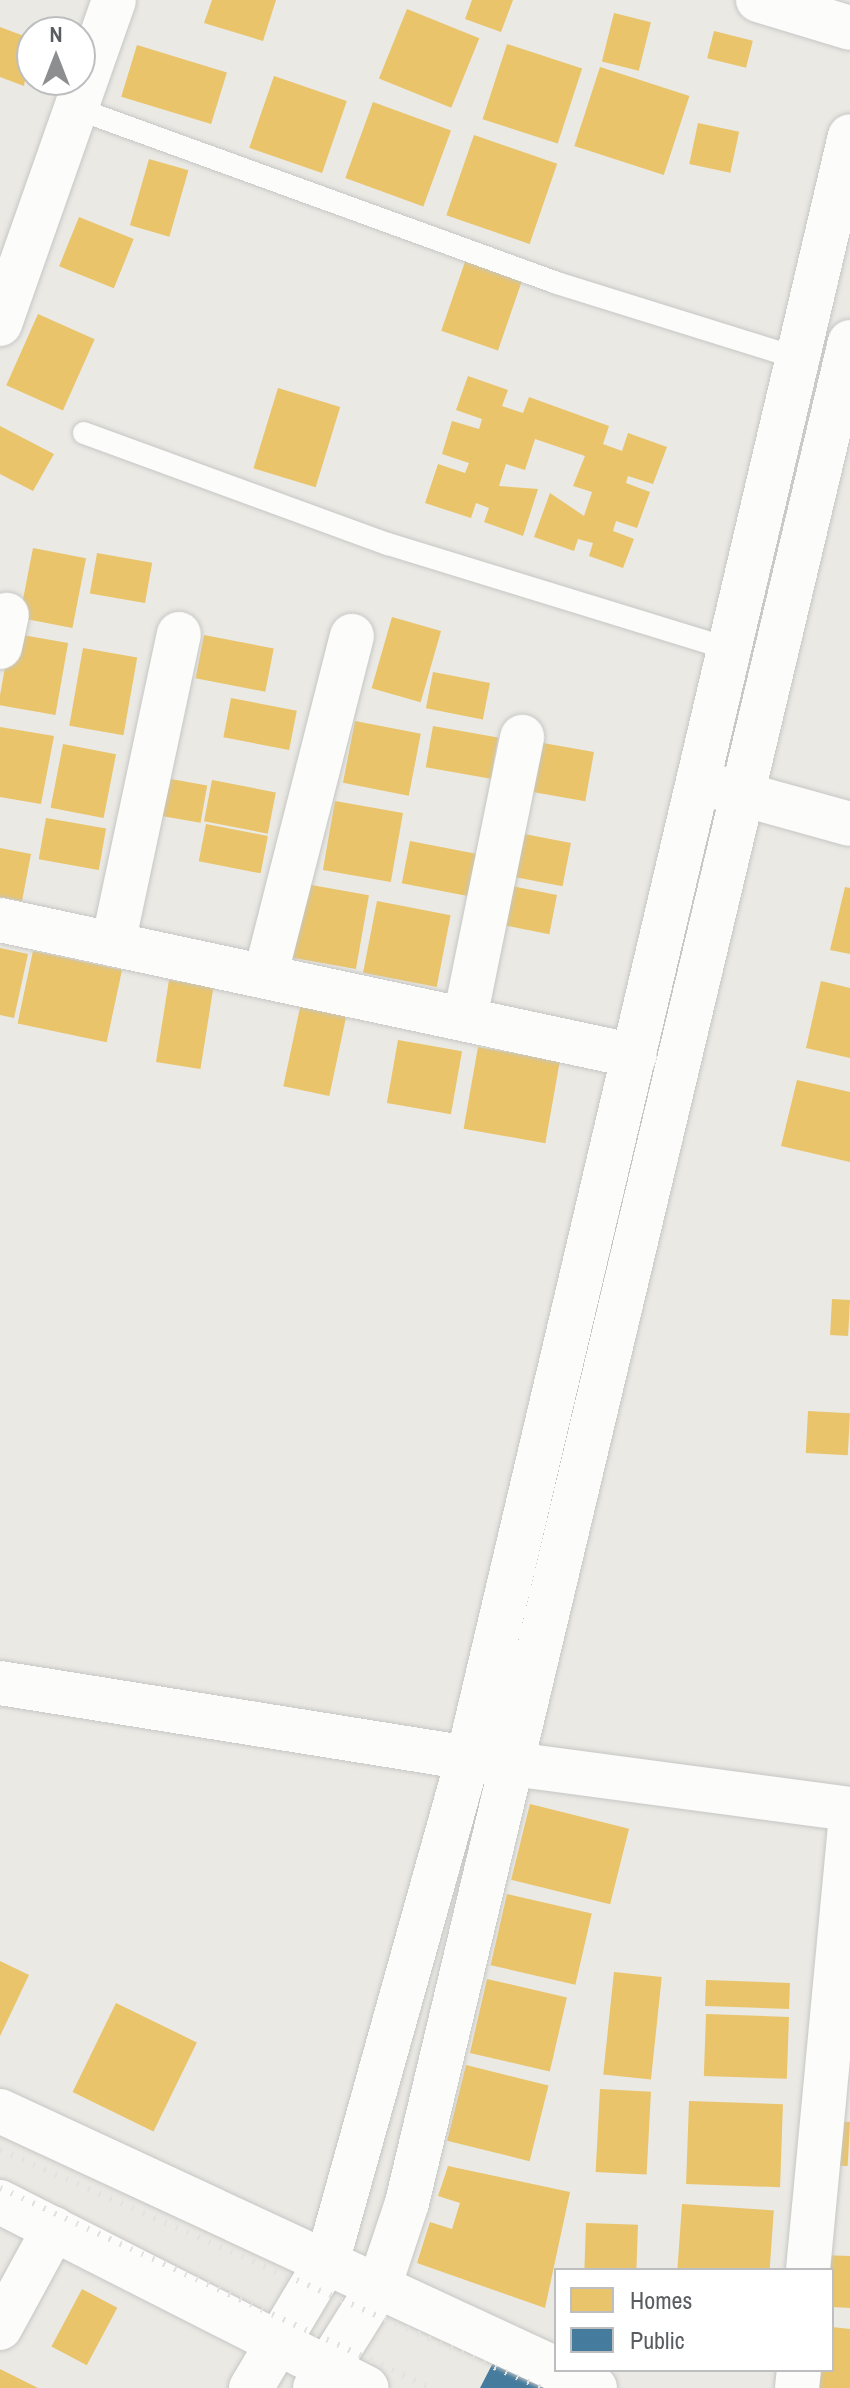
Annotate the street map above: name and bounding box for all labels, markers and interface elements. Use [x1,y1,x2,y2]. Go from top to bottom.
north arrow [16,16,96,96]
text: N [49,19,63,49]
legend [554,2268,834,2372]
text: Homes [630,2284,692,2316]
text: Public [630,2324,685,2356]

